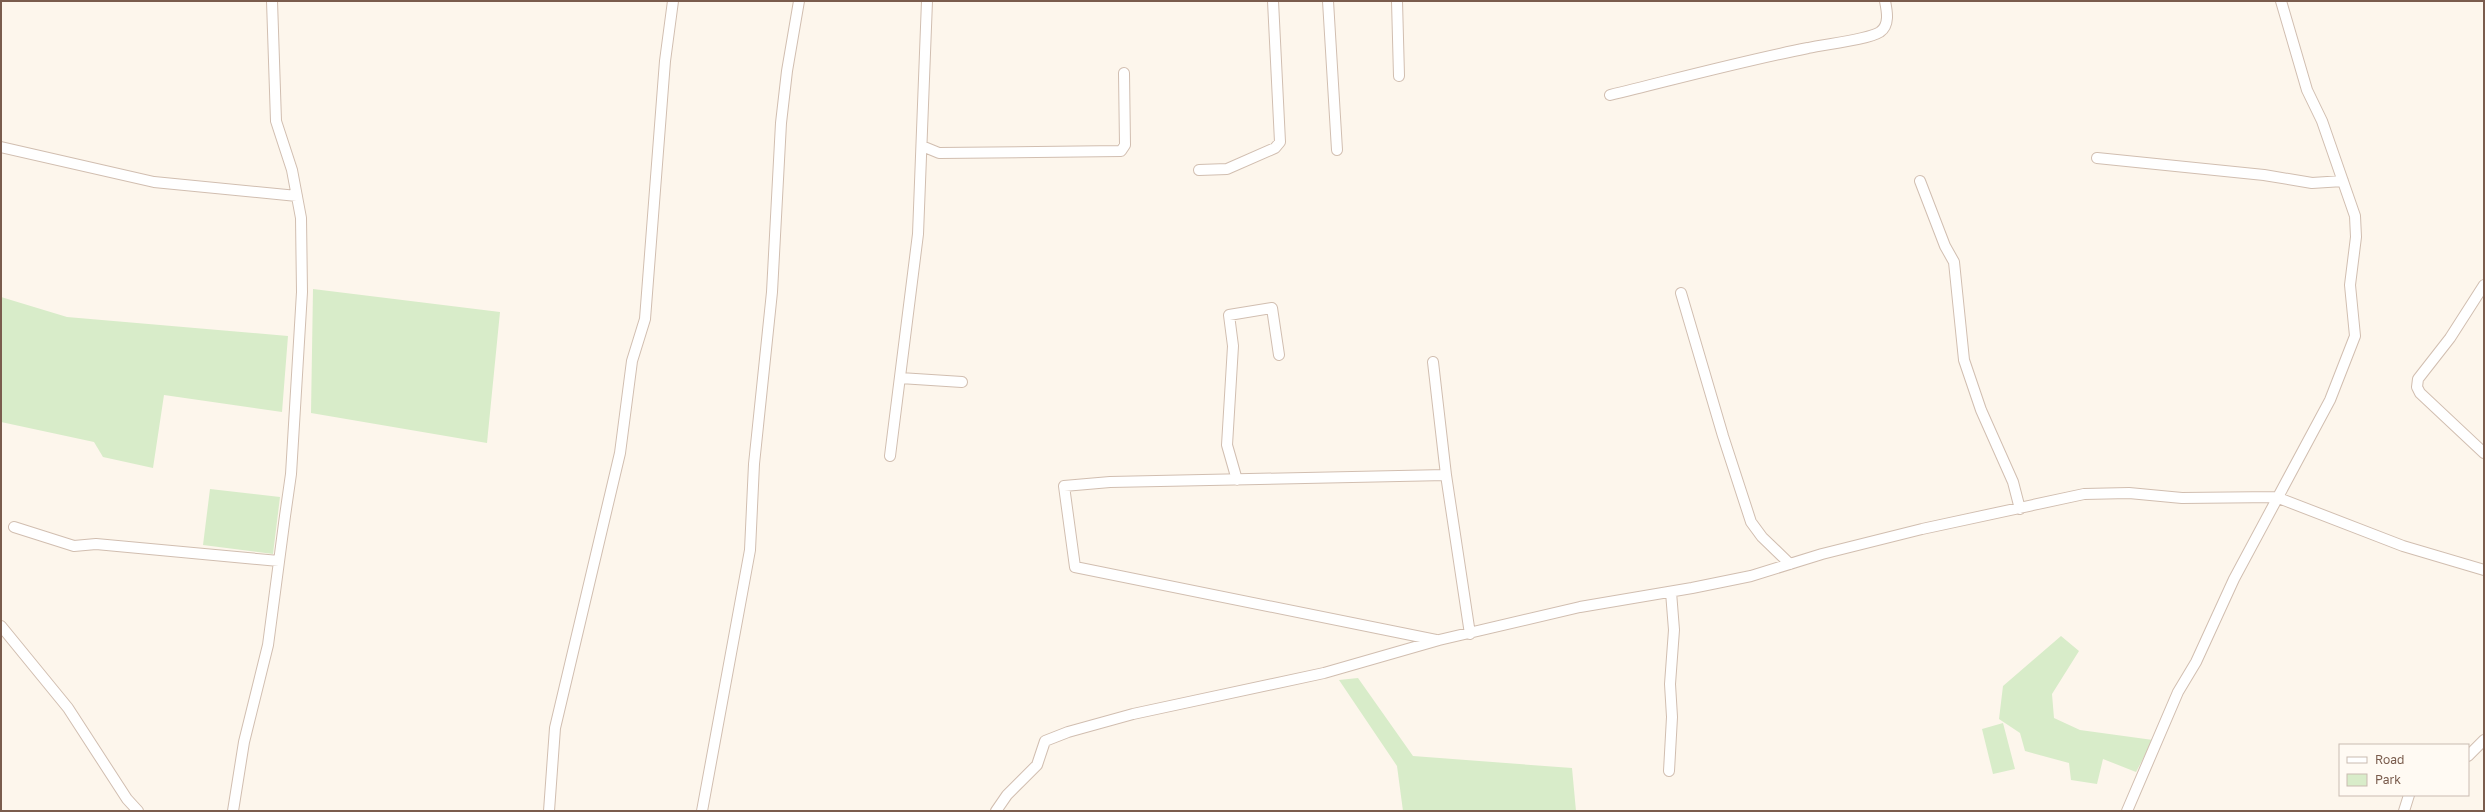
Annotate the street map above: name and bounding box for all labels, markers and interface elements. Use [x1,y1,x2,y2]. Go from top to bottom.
legend [2339,744,2469,796]
text: Road [2375,752,2404,767]
text: Park [2375,772,2401,787]

